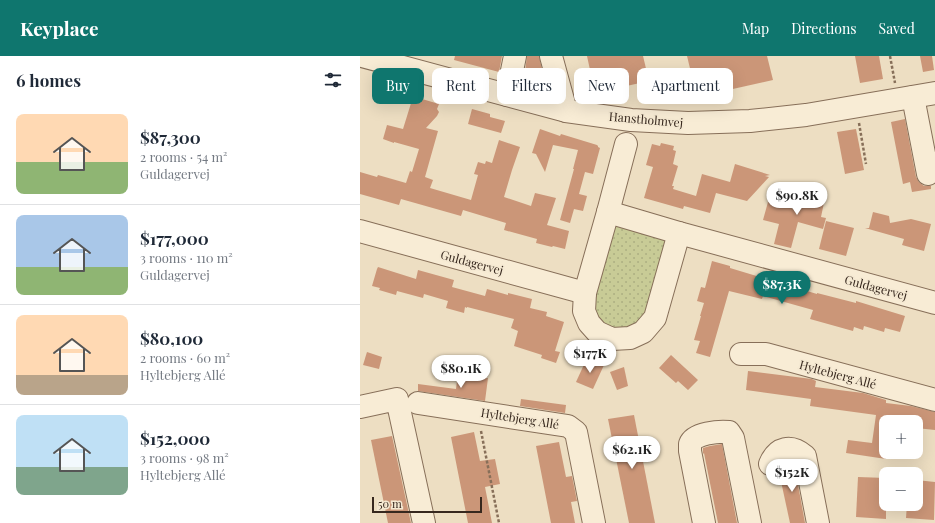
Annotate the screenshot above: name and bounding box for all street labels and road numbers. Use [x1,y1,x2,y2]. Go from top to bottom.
street label: Hanstholmvej [608,108,684,130]
street label: Guldagervej [439,246,505,278]
street label: Guldagervej [843,271,909,303]
street label: Hyltebjerg Allé [798,356,878,392]
street label: Hyltebjerg Allé [480,404,560,432]

